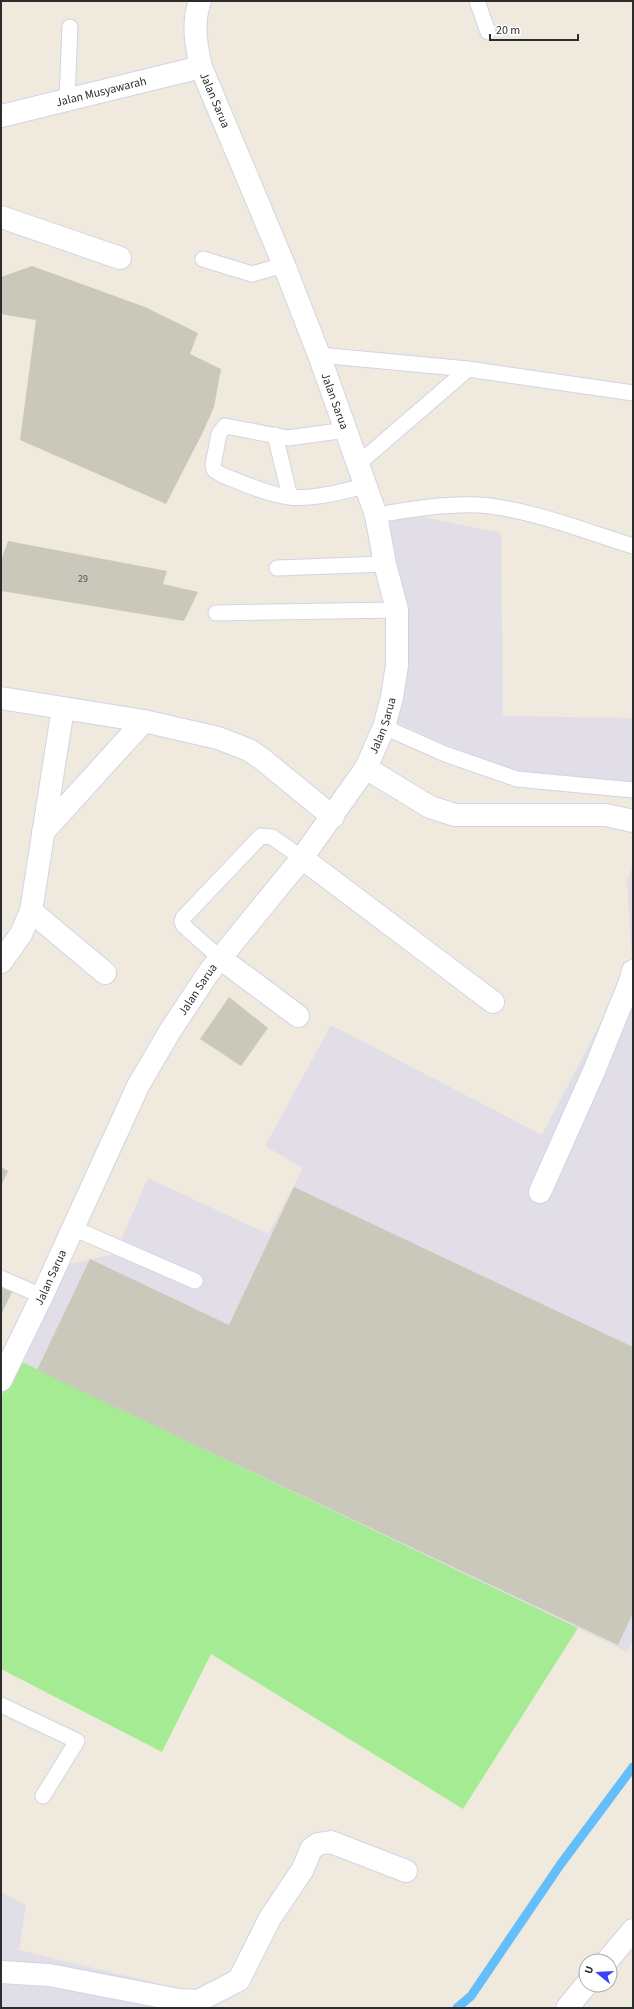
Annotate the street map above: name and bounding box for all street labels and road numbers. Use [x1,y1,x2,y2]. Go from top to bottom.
street label: Jalan Sarua [195,70,234,131]
street label: Jalan Musyawarah [54,73,148,111]
street label: Jalan Sarua [316,371,353,432]
street label: Jalan Sarua [365,695,401,757]
street label: Jalan Sarua [175,960,222,1019]
street label: Jalan Sarua [31,1247,71,1308]

